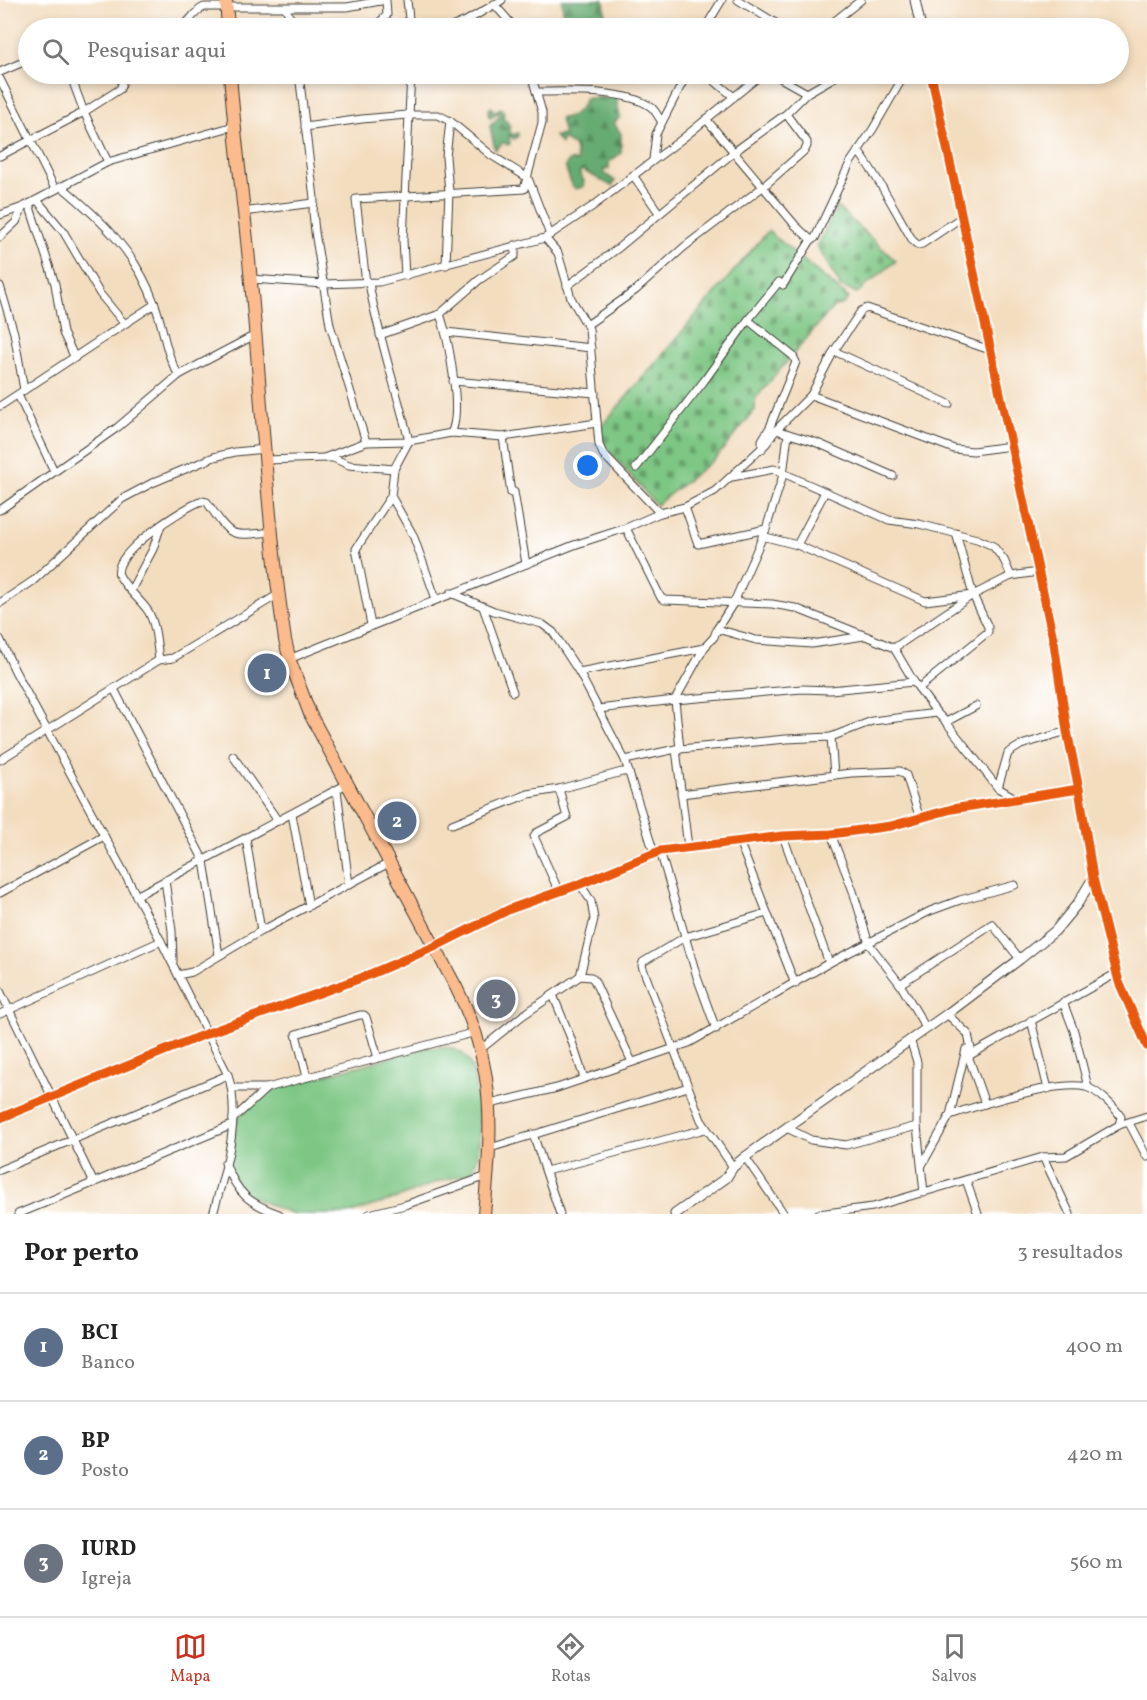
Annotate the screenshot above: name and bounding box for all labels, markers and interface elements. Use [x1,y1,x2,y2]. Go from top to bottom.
search box [18,18,1129,84]
icon: search [39,35,72,68]
text: Pesquisar aqui [87,36,226,67]
your location [573,451,602,480]
pin: 1 [248,650,286,696]
pin: 2 [378,798,416,844]
pin: 3 [476,976,516,1022]
text: Por perto [24,1235,139,1271]
text: 3 resultados [1018,1239,1123,1267]
text: BCI [81,1318,118,1349]
text: 1 [39,1333,48,1361]
text: 400 m [1065,1333,1123,1361]
text: Banco [81,1349,135,1377]
text: BP [81,1426,110,1457]
text: 2 [38,1441,49,1469]
text: 420 m [1067,1441,1123,1469]
text: Posto [81,1457,129,1485]
text: IURD [81,1534,136,1565]
text: 3 [38,1549,49,1577]
text: 560 m [1070,1549,1123,1577]
text: Igreja [81,1565,132,1593]
tab: Mapa [170,1630,210,1688]
tab: Rotas [551,1630,591,1688]
tab: Salvos [931,1630,977,1688]

